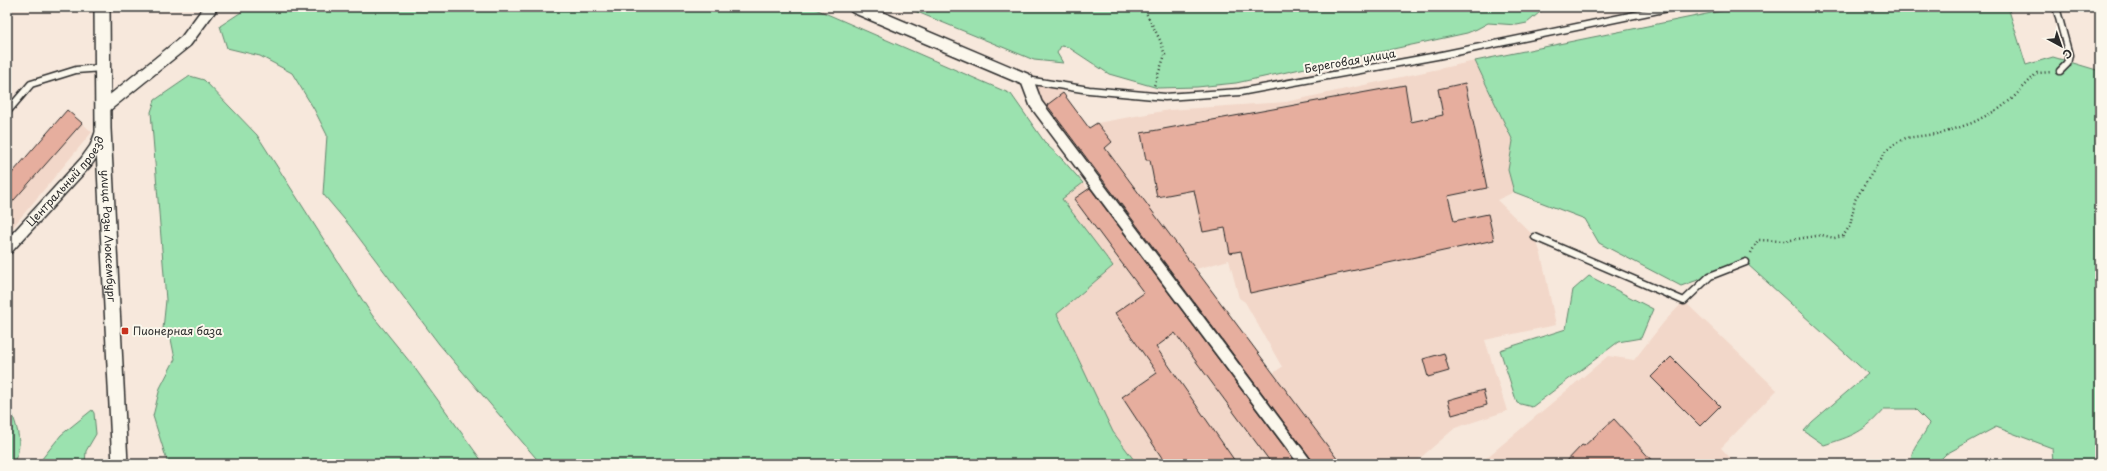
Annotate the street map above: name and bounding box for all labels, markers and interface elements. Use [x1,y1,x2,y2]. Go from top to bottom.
north arrow [2041,26,2081,66]
street label: Береговая улица [1303,44,1397,77]
text: С [2059,45,2076,63]
street label: Центральный проезд [22,134,108,230]
street label: улица Розы Люксембург [97,169,121,302]
place label: Пионерная база [133,322,222,339]
marker: Пионерная база [120,326,130,336]

